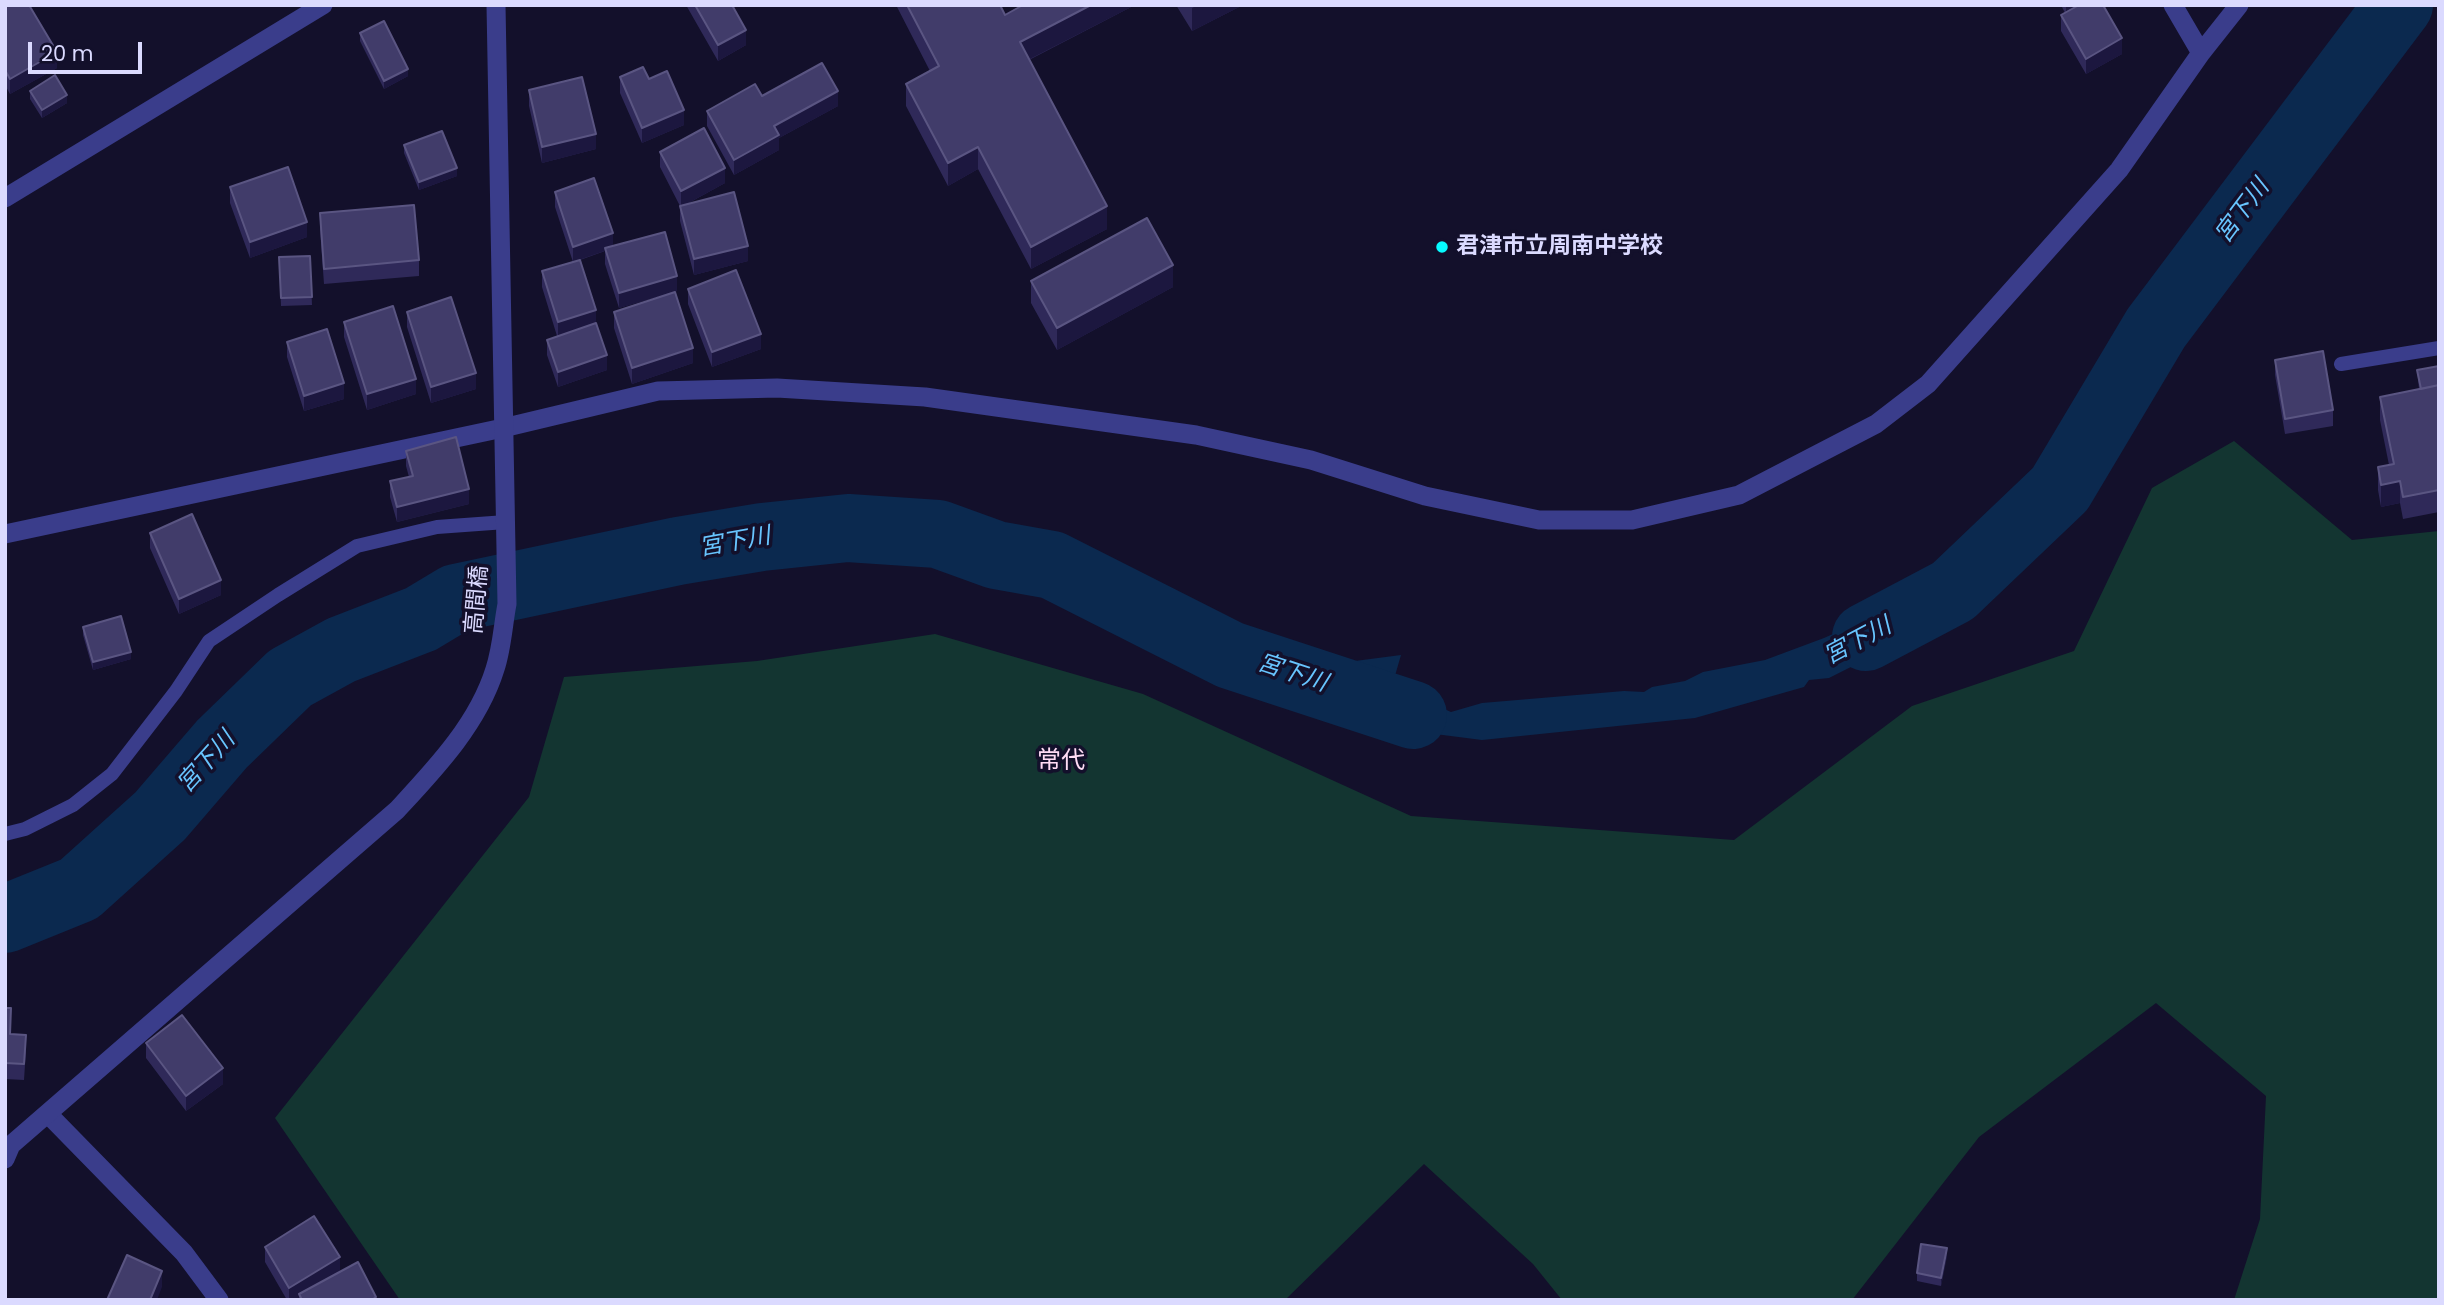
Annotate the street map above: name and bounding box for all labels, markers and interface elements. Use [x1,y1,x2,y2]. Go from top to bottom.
scale bar [32,28,145,72]
text: 20 m [41,39,94,68]
water label: 宮下川 [2210,175,2276,249]
place label: 君津市立周南中学校 [1456,233,1663,261]
marker: 君津市立周南中学校 [1434,239,1450,255]
water label: 宮下川 [697,523,773,563]
street label: 高間橋 [461,564,495,636]
water label: 宮下川 [1819,612,1897,672]
water label: 宮下川 [1253,649,1331,699]
water label: 宮下川 [172,727,242,799]
district label: 常代 [1037,748,1085,776]

